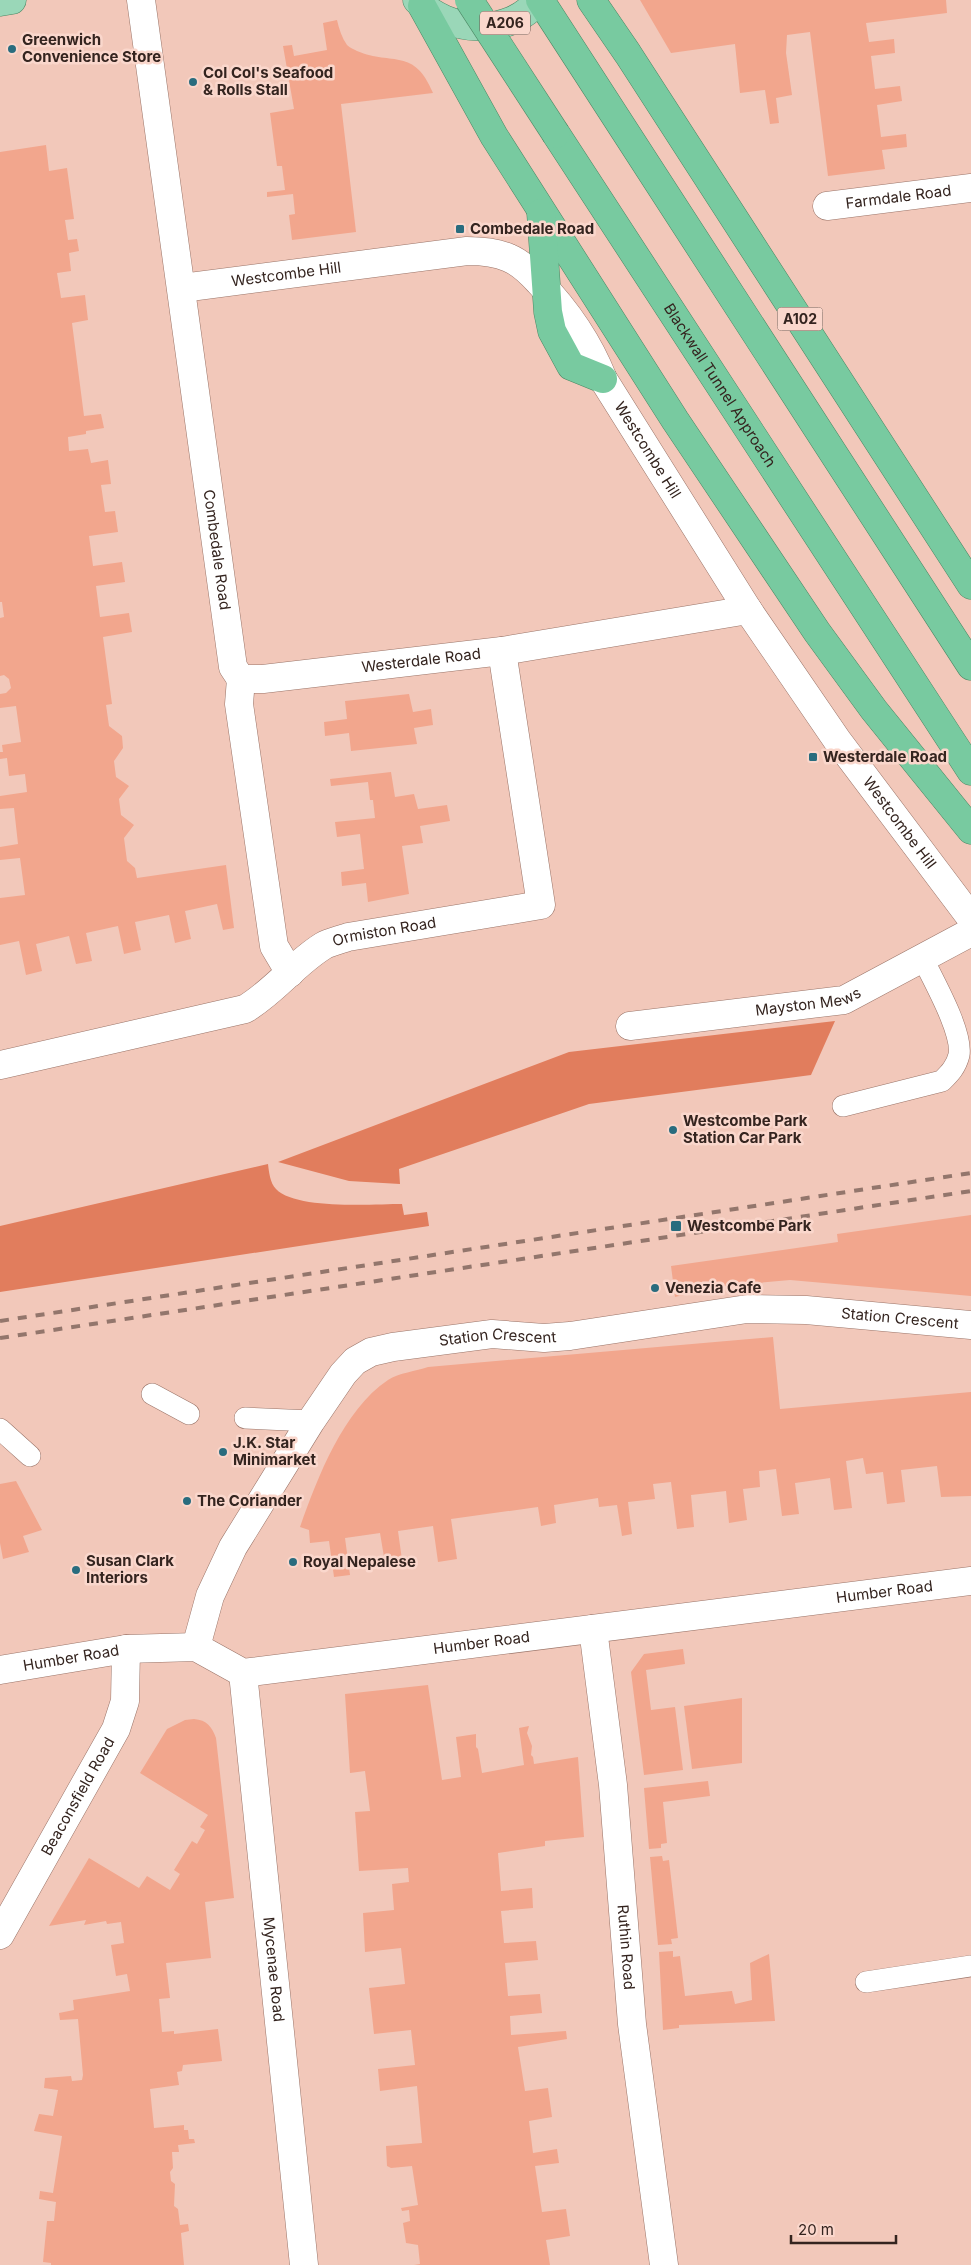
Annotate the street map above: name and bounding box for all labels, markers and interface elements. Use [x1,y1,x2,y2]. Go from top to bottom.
road number: A206 [480,12,530,34]
place label: Greenwich Convenience Store [22,30,161,66]
marker: Greenwich Convenience Store [6,43,18,55]
place label: Col Col's Seafood & Rolls Stall [203,63,333,99]
marker: Col Col's Seafood & Rolls Stall [187,76,199,88]
street label: Farmdale Road [844,181,952,213]
place label: Combedale Road [470,219,594,238]
marker: Combedale Road [454,223,466,235]
street label: Westcombe Hill [230,257,342,291]
street label: Blackwall Tunnel Approach [660,300,781,471]
road number: A102 [778,308,822,330]
street label: Westcombe Hill [611,398,685,502]
street label: Combedale Road [200,488,235,611]
street label: Westerdale Road [360,644,482,676]
place label: Westerdale Road [823,747,947,766]
marker: Westerdale Road [807,751,819,763]
street label: Westcombe Hill [859,773,941,872]
street label: Ormiston Road [330,913,437,950]
street label: Mayston Mews [754,983,864,1020]
place label: Westcombe Park Station Car Park [683,1111,808,1147]
marker: Westcombe Park Station Car Park [667,1124,679,1136]
place label: Westcombe Park [687,1216,812,1235]
marker: Westcombe Park [669,1219,683,1233]
place label: Venezia Cafe [665,1278,762,1297]
marker: Venezia Cafe [649,1282,661,1294]
street label: Station Crescent [840,1303,959,1333]
street label: Station Crescent [438,1324,557,1350]
place label: J.K. Star Minimarket [233,1433,316,1469]
marker: J.K. Star Minimarket [217,1446,229,1458]
place label: The Coriander [197,1491,302,1510]
marker: The Coriander [181,1495,193,1507]
place label: Susan Clark Interiors [86,1551,174,1587]
place label: Royal Nepalese [303,1552,416,1571]
marker: Royal Nepalese [287,1556,299,1568]
marker: Susan Clark Interiors [70,1564,82,1576]
street label: Humber Road [835,1576,934,1607]
street label: Humber Road [432,1627,531,1658]
street label: Humber Road [21,1640,120,1675]
street label: Beaconsfield Road [37,1734,118,1859]
street label: Ruthin Road [614,1904,639,1990]
street label: Mycenae Road [259,1916,289,2023]
scale bar [791,2212,896,2244]
text: 20 m [798,2220,834,2239]

